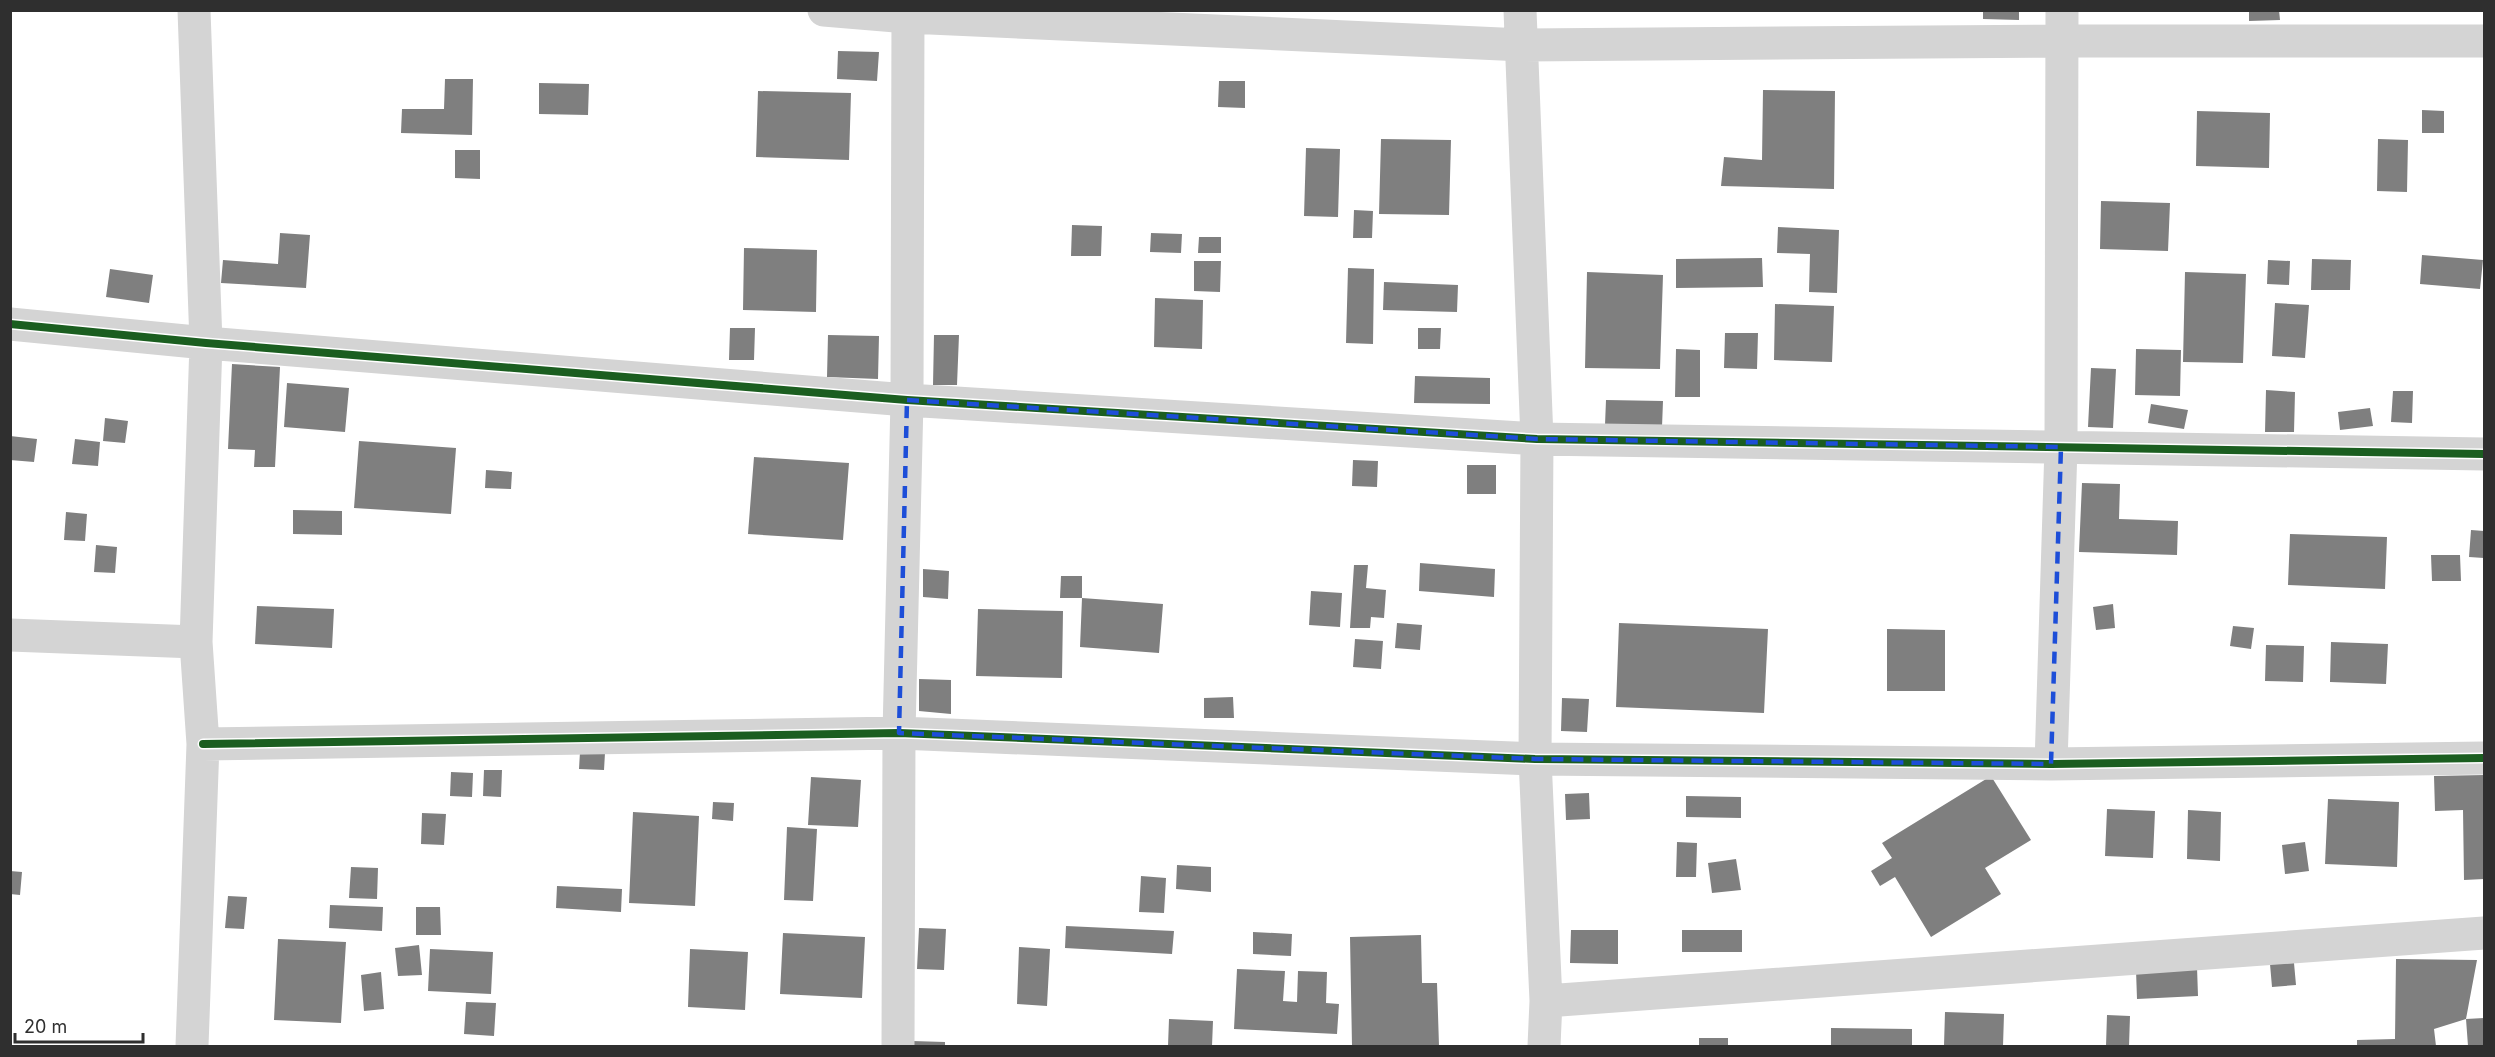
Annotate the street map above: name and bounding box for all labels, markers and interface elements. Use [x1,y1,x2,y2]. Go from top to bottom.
scale bar [15,1006,142,1044]
text: 20 m [24,1016,67,1037]

